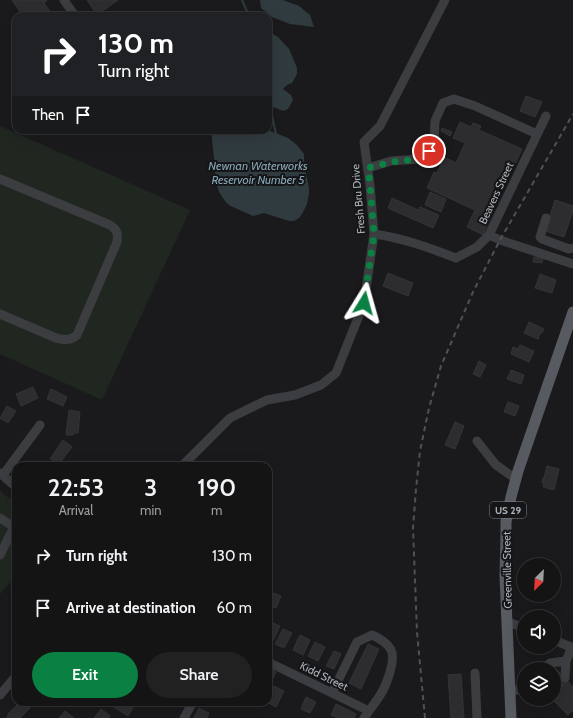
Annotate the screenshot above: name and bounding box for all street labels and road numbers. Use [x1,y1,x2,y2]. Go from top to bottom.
street label: Beavers Street [475,159,517,226]
street label: Fresh Bru Drive [348,163,368,235]
road number: US 29 [490,502,526,518]
street label: Greenville Street [499,531,515,609]
street label: Kidd Street [298,658,351,694]

